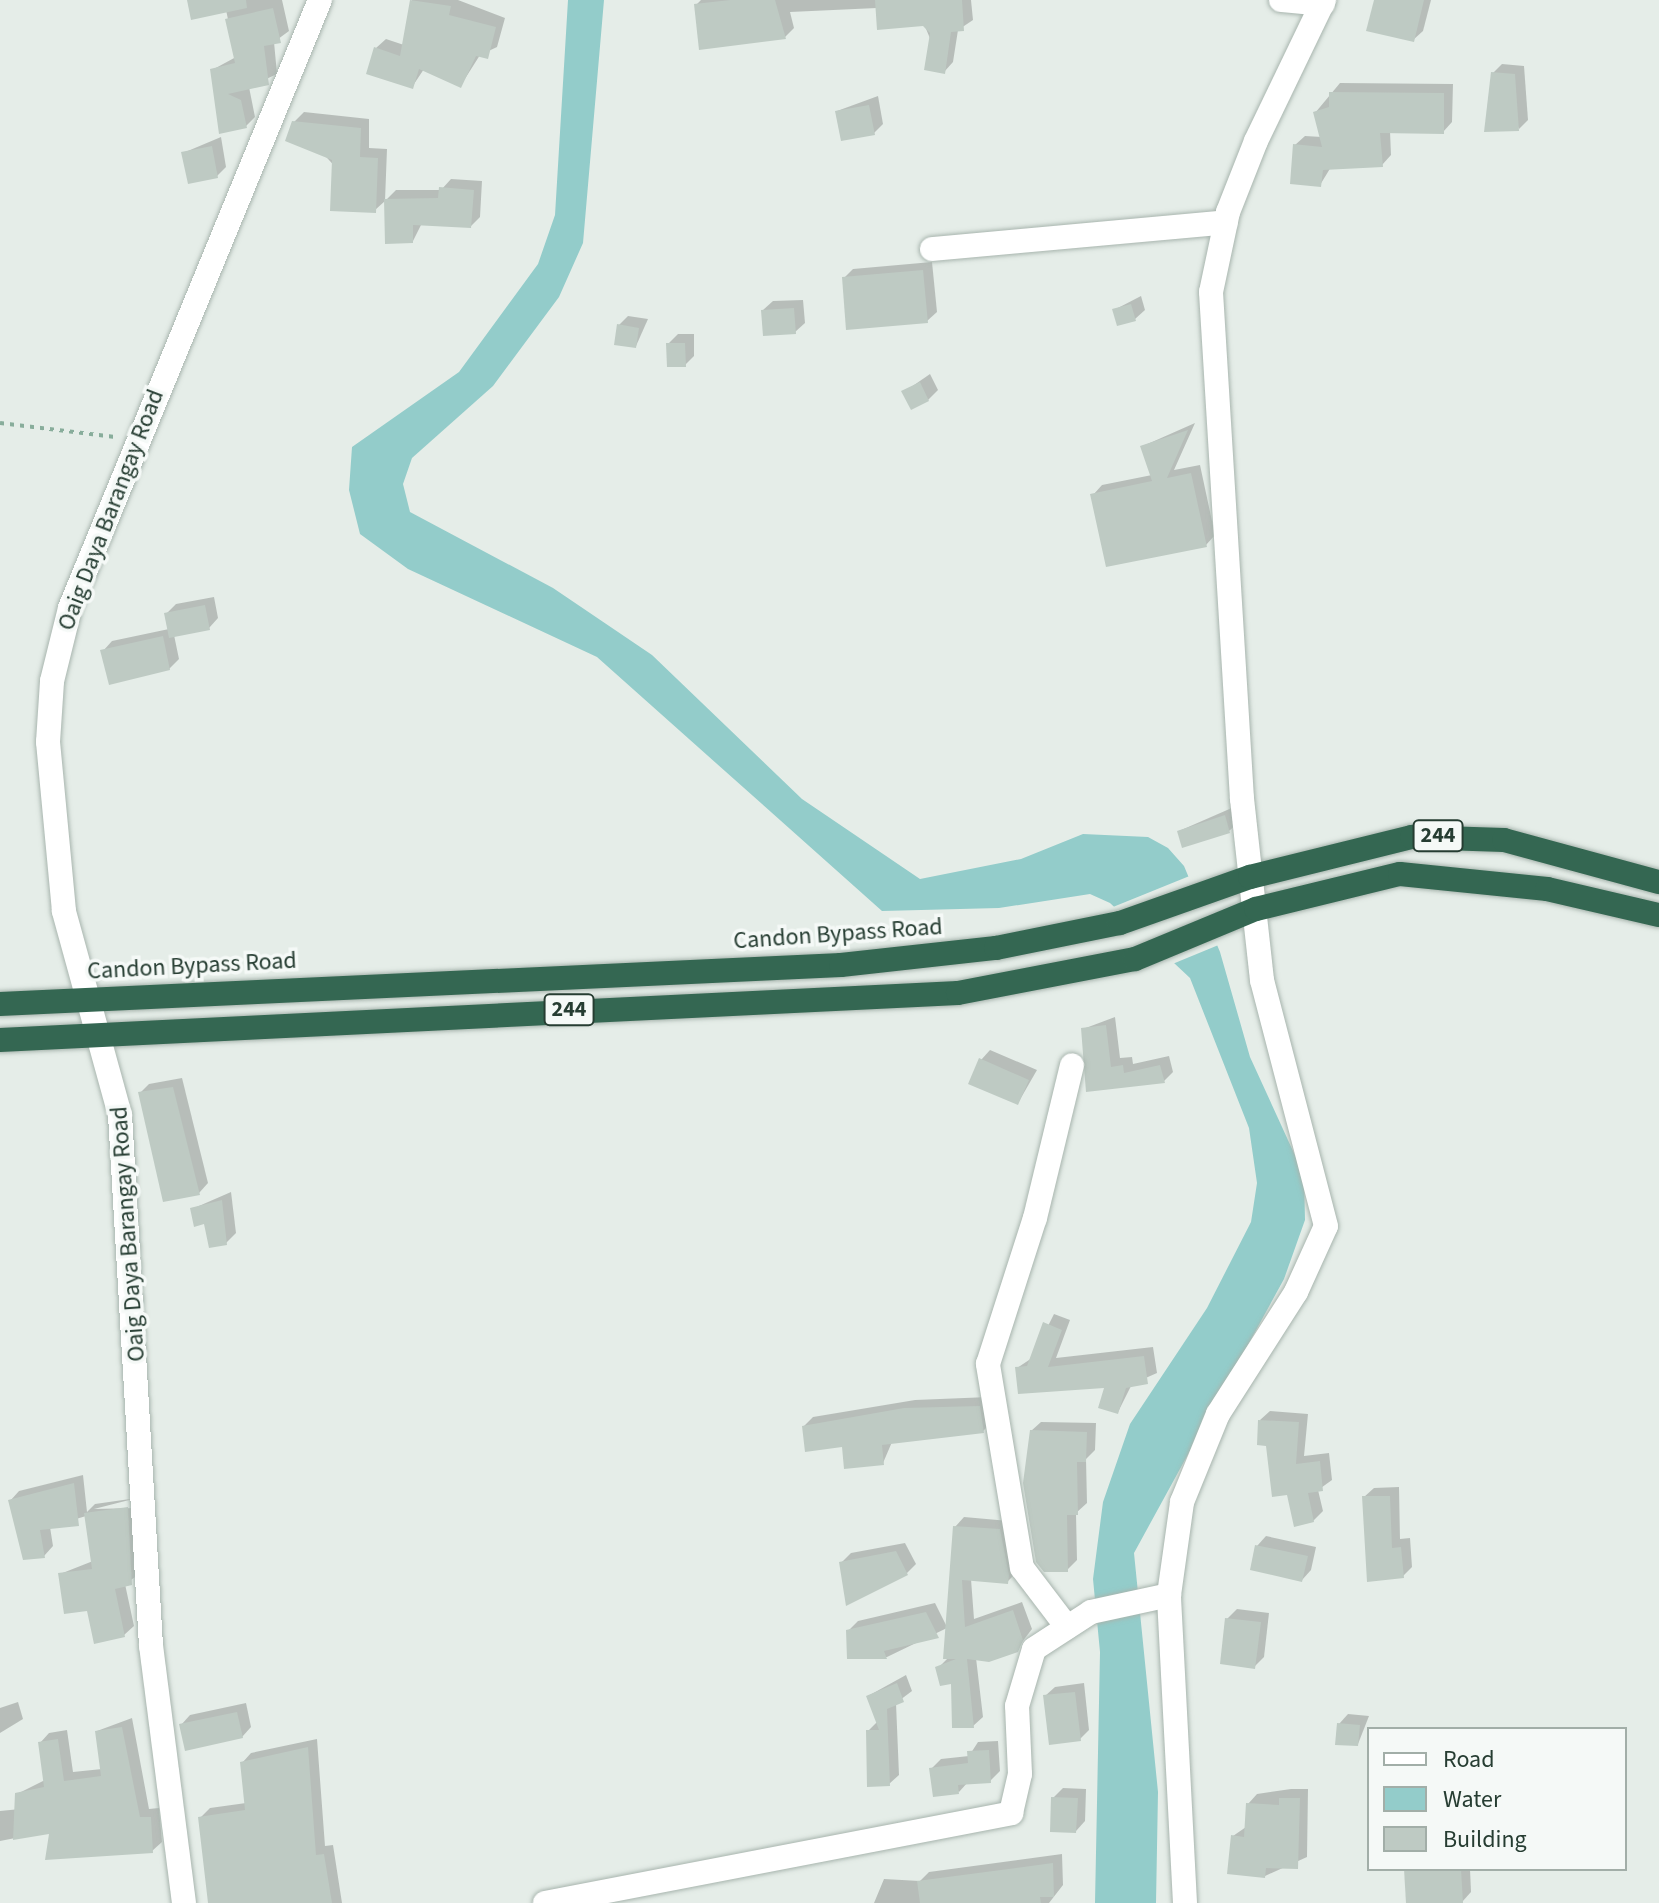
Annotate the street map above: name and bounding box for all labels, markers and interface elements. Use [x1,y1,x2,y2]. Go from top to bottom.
street label: Oaig Daya Barangay Road [52,385,170,635]
road number: 244 [1412,818,1464,854]
street label: Candon Bypass Road [732,912,944,956]
street label: Candon Bypass Road [87,946,297,986]
road number: 244 [543,992,595,1028]
street label: Oaig Daya Barangay Road [105,1105,151,1363]
legend [1367,1727,1627,1871]
text: Road [1443,1742,1495,1777]
text: Water [1443,1782,1501,1817]
text: Building [1443,1822,1527,1857]

